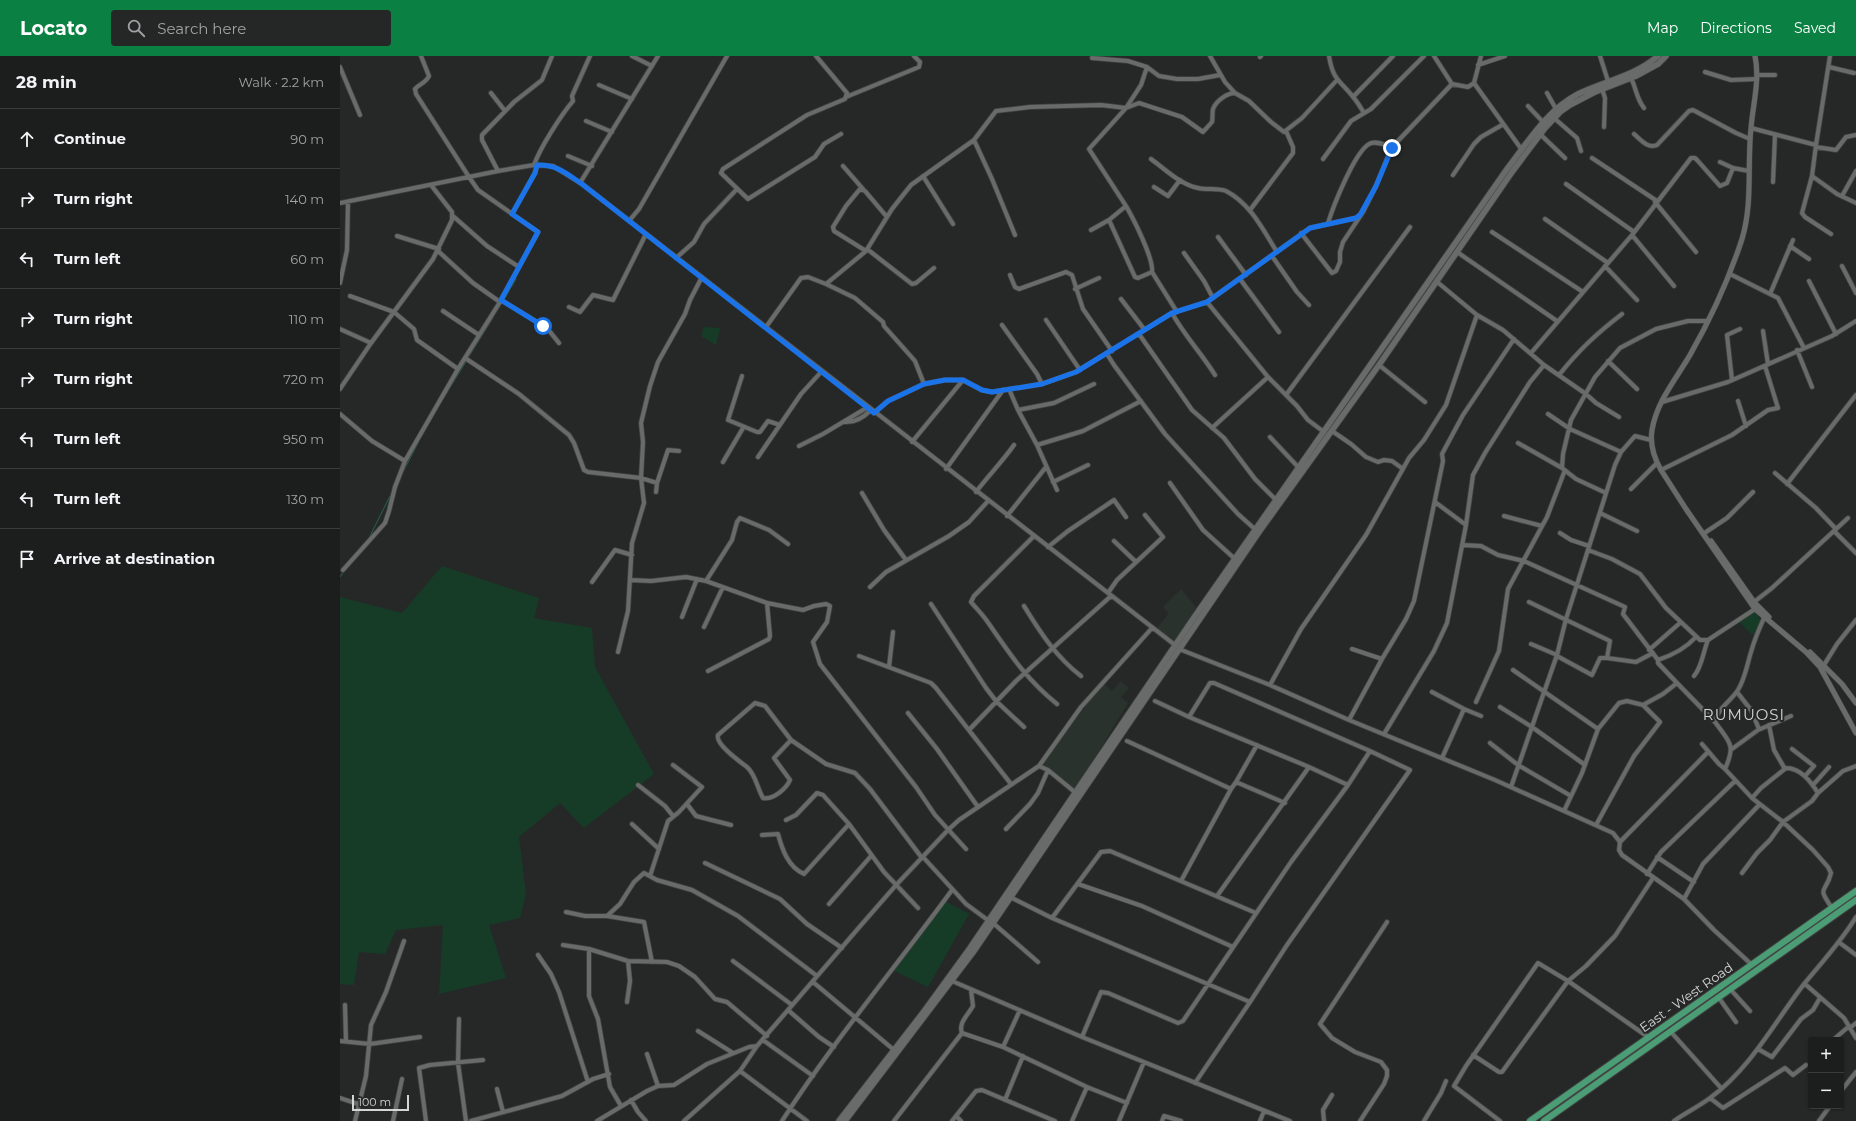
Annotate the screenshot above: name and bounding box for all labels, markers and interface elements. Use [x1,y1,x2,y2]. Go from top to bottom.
search box [111,10,391,46]
text: Locato [20,17,87,40]
icon: search [125,17,147,39]
text: Search here [157,19,246,38]
text: Map [1647,19,1678,37]
text: Directions [1700,19,1772,37]
text: Saved [1794,19,1836,37]
text: 28 min [16,72,77,92]
text: Walk · 2.2 km [239,74,324,90]
icon: ahead [16,128,38,150]
text: Continue [54,129,126,148]
text: 90 m [290,131,324,147]
route end [1383,139,1401,157]
icon: right [16,188,38,210]
text: Turn right [54,189,133,208]
text: 140 m [285,191,324,207]
icon: left [16,248,38,270]
text: Turn left [54,249,121,268]
text: 60 m [290,251,324,267]
icon: right [16,308,38,330]
text: Turn right [54,309,133,328]
text: 110 m [289,311,324,327]
route start [534,317,552,335]
icon: right [16,368,38,390]
text: Turn right [54,369,133,388]
text: 720 m [283,371,324,387]
icon: left [16,428,38,450]
text: Turn left [54,429,121,448]
text: 950 m [283,431,324,447]
icon: left [16,488,38,510]
text: Turn left [54,489,121,508]
text: 130 m [286,491,324,507]
icon: arrive [16,548,38,570]
text: Arrive at destination [54,549,215,568]
district label: RUMUOSI [1703,705,1785,724]
street label: East - West Road [1636,959,1736,1035]
map controls [1808,1037,1844,1109]
button: + [1808,1037,1844,1073]
button: − [1808,1073,1844,1109]
scale bar [352,1093,409,1112]
text: 100 m [358,1095,391,1109]

